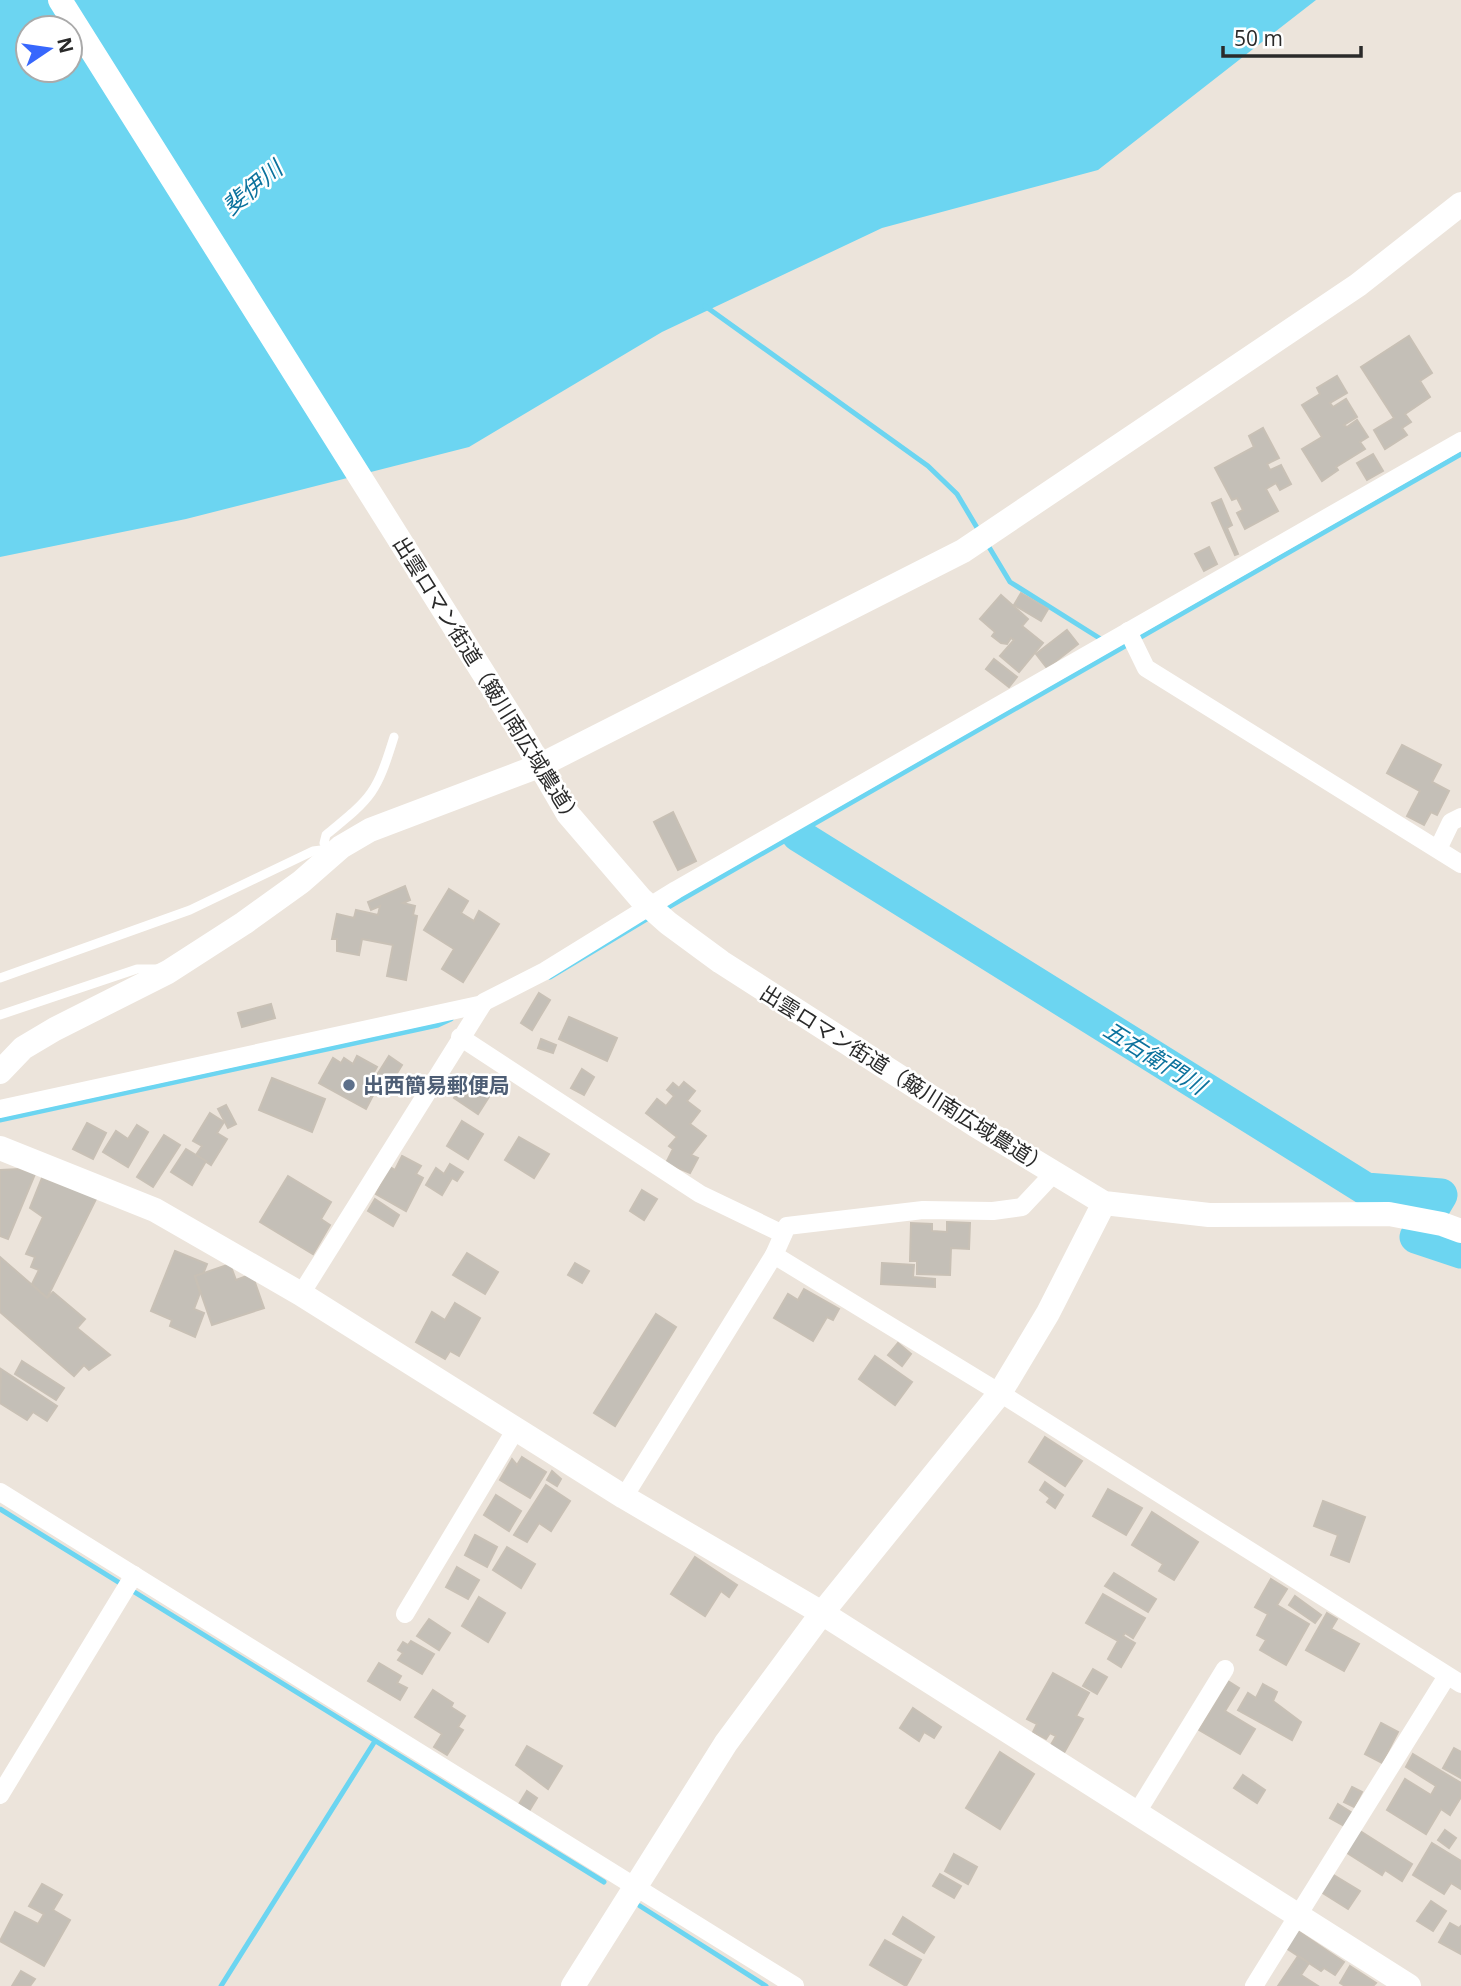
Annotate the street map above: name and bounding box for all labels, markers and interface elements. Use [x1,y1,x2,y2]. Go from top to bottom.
north arrow [14,14,84,84]
scale bar [1223,14,1361,58]
text: 50 m [1234,24,1283,52]
text: N [51,35,80,56]
water label: 斐伊川 [215,151,291,221]
street label: 出雲ロマン街道（簸川南広域農道） [387,531,589,831]
street label: 出雲ロマン街道（簸川南広域農道） [755,978,1055,1180]
water label: 五右衛門川 [1098,1013,1215,1103]
place label: 出西簡易郵便局 [363,1071,510,1099]
marker: 出西簡易郵便局 [341,1077,357,1093]

